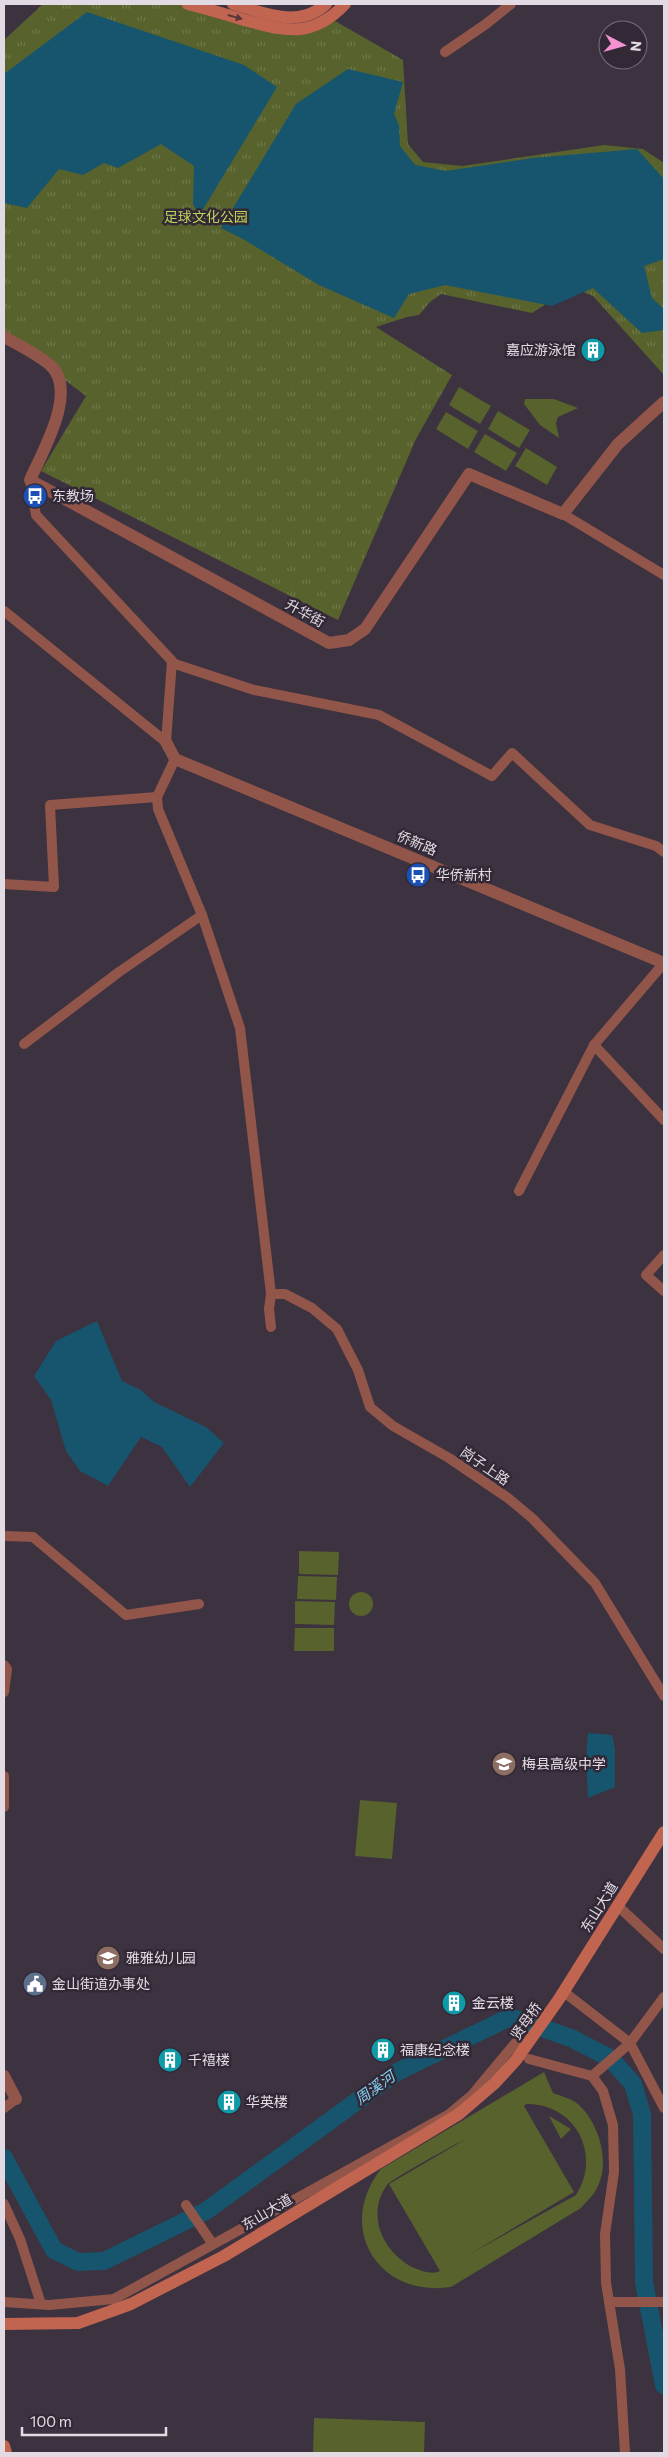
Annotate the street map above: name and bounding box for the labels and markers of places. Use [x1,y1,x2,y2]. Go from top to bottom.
building icon: 嘉应游泳馆 [580,337,606,363]
place label: 嘉应游泳馆 [506,341,576,358]
bus stop icon: 东教场 [22,483,48,509]
place label: 东教场 [52,487,94,504]
bus stop icon: 华侨新村 [405,862,431,888]
place label: 华侨新村 [436,866,492,883]
school or university icon: 梅县高级中学 [491,1751,517,1777]
place label: 梅县高级中学 [522,1755,606,1772]
school or university icon: 雅雅幼儿园 [95,1945,121,1971]
place label: 雅雅幼儿园 [126,1949,196,1966]
public building icon: 金山街道办事处 [22,1971,48,1997]
place label: 金山街道办事处 [52,1975,150,1992]
building icon: 金云楼 [441,1990,467,2016]
place label: 金云楼 [472,1994,514,2011]
building icon: 福康纪念楼 [370,2037,396,2063]
place label: 福康纪念楼 [400,2041,470,2058]
building icon: 千禧楼 [157,2047,183,2073]
place label: 千禧楼 [188,2051,230,2068]
building icon: 华英楼 [216,2089,242,2115]
place label: 华英楼 [246,2093,288,2110]

